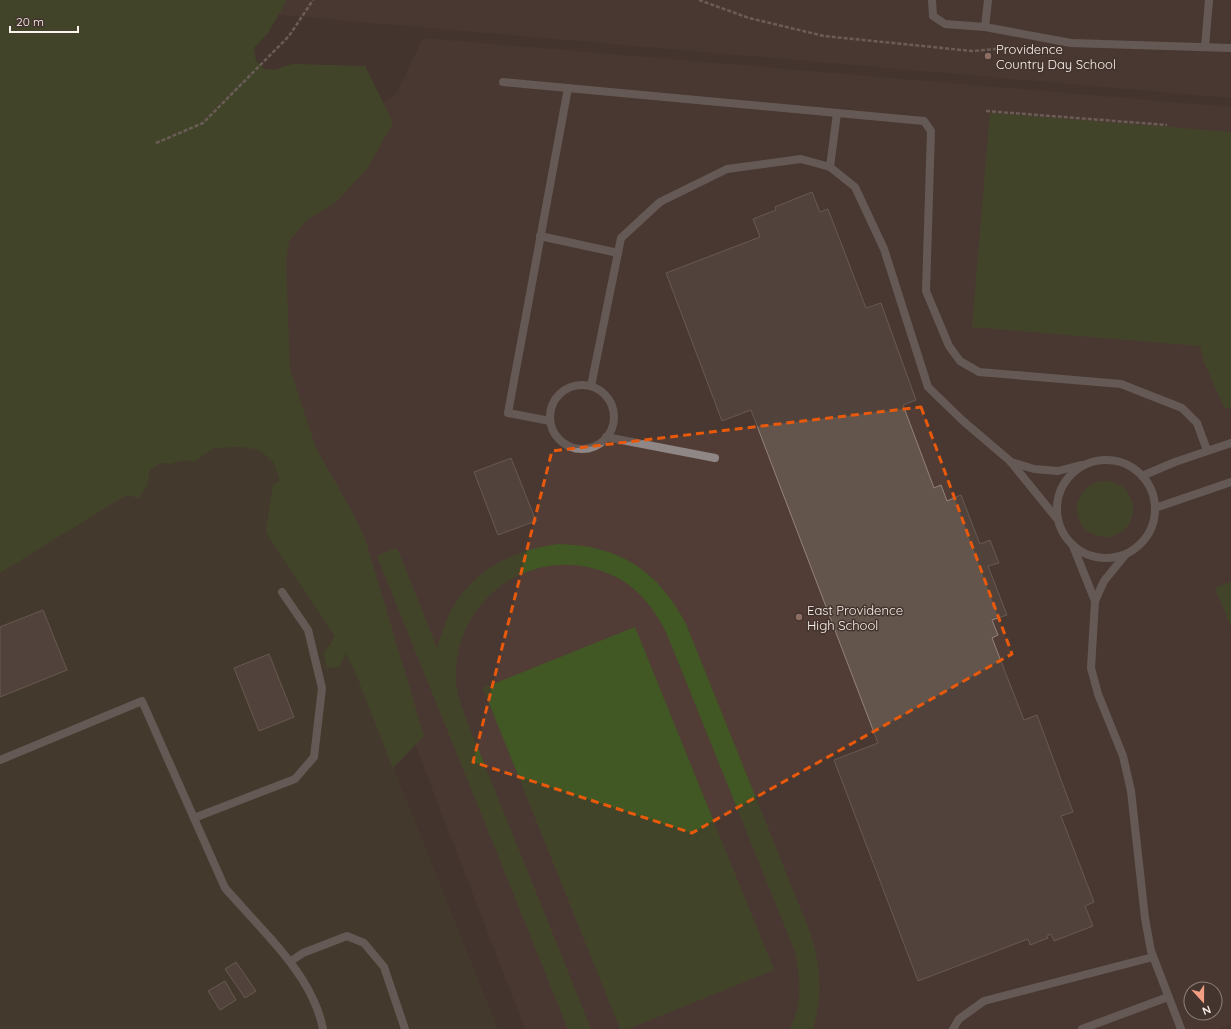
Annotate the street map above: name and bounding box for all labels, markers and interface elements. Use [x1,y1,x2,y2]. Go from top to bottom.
scale bar [10,8,78,34]
text: 20 m [16,14,44,29]
place label: Providence Country Day School [996,41,1116,72]
marker: Providence Country Day School [983,51,993,61]
place label: East Providence High School [807,602,903,633]
marker: East Providence High School [794,612,804,622]
north arrow [1183,981,1223,1021]
text: N [1200,1002,1213,1018]

